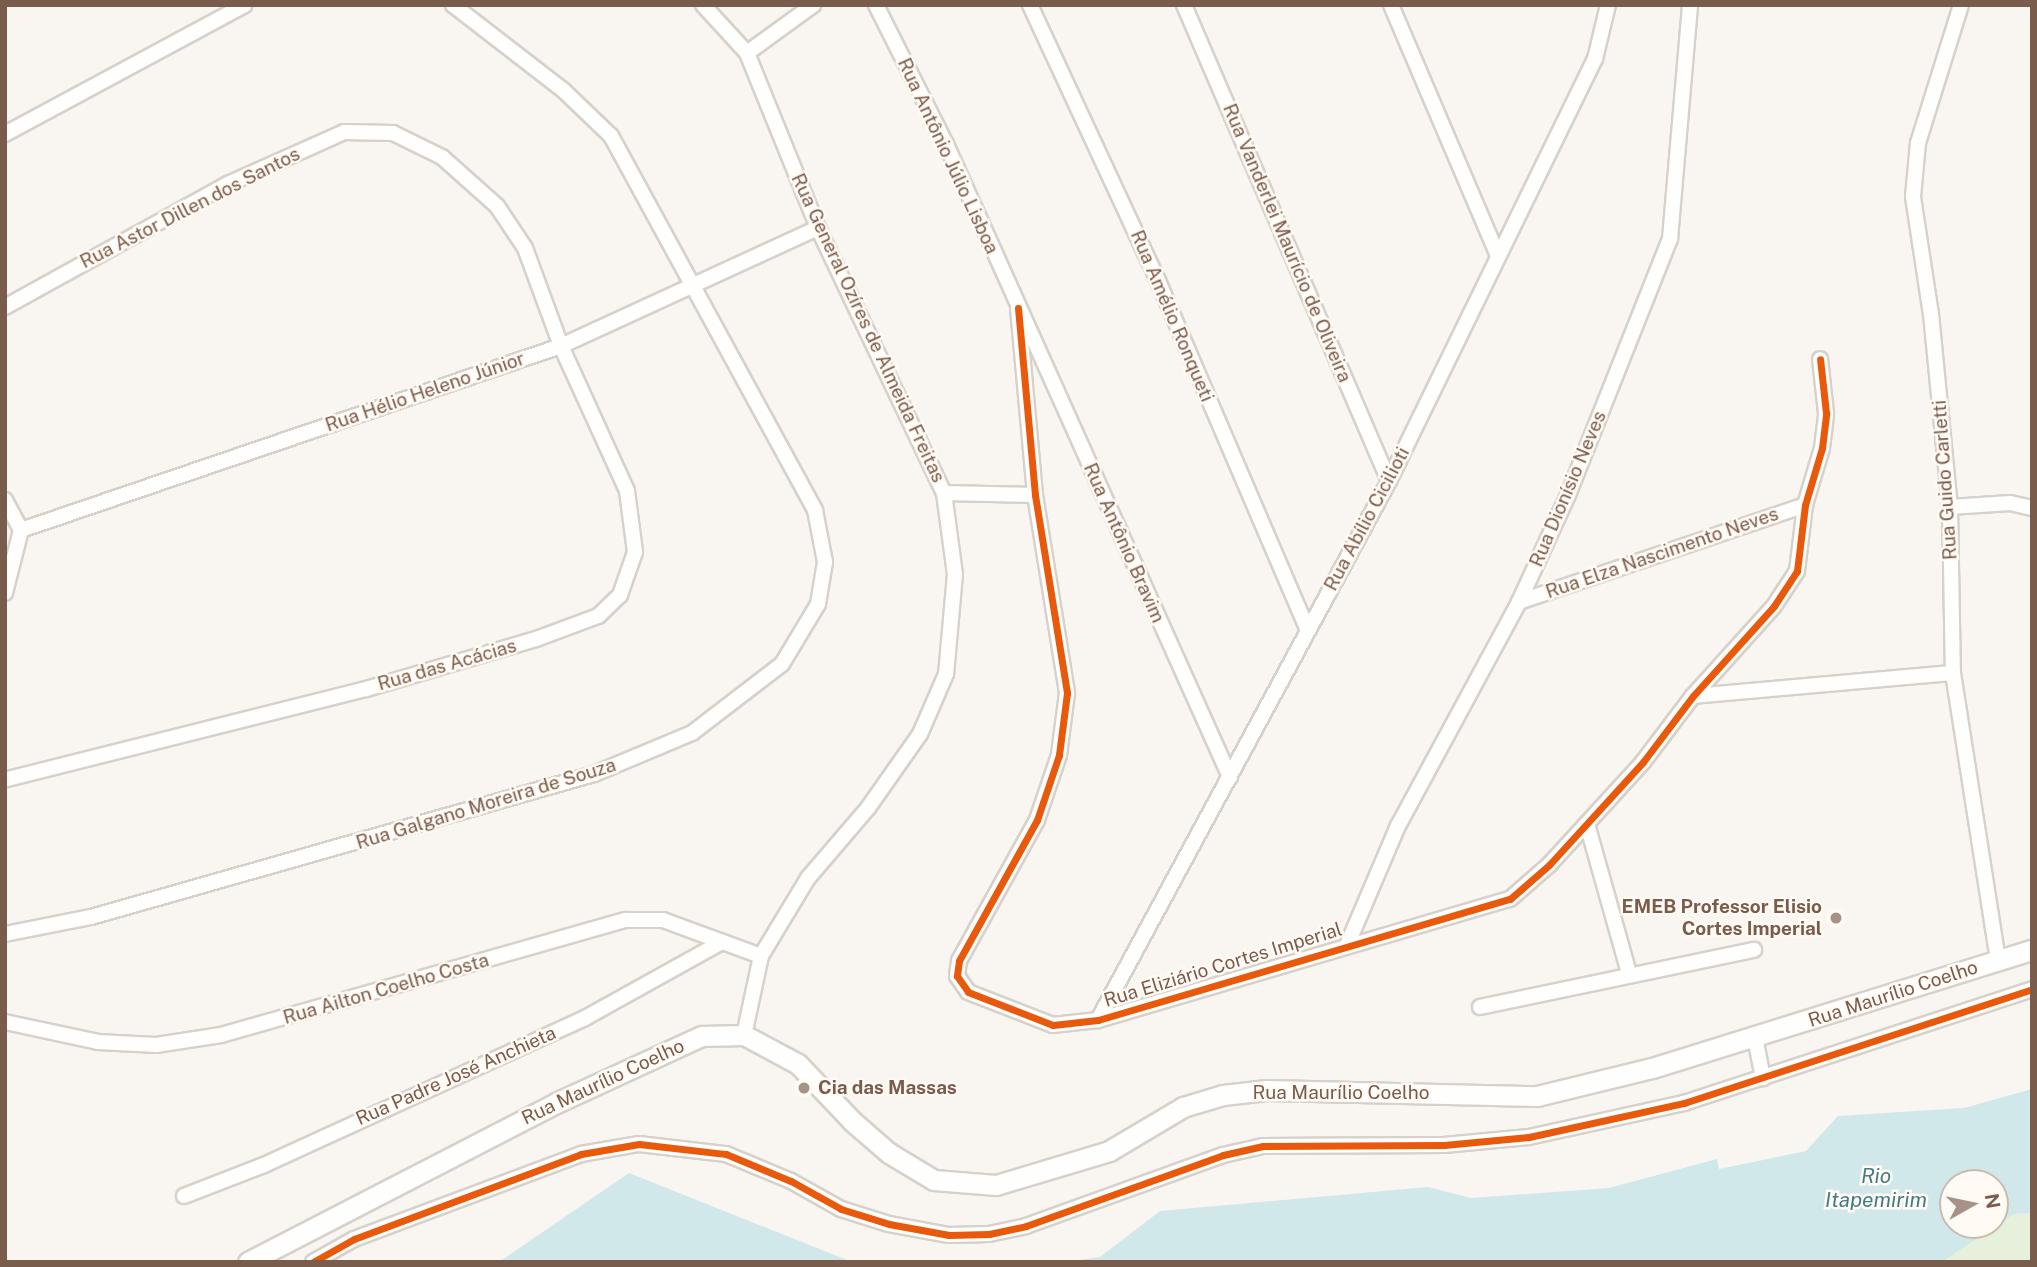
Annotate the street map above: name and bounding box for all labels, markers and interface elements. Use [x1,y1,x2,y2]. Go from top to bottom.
street label: Rua Antônio Júlio Lisboa [892,54,1004,258]
street label: Rua Vanderlei Maurício de Oliveira [1218,100,1356,386]
street label: Rua Astor Dillen dos Santos [76,142,304,274]
street label: Rua General Ozíres de Almeida Freitas [786,170,950,486]
street label: Rua Amélio Ronqueti [1126,227,1218,405]
street label: Rua Hélio Heleno Júnior [322,347,528,437]
street label: Rua Guido Carletti [1928,399,1962,561]
street label: Rua Dionísio Neves [1525,408,1611,570]
street label: Rua Abílio Cicilioti [1319,443,1415,595]
street label: Rua Antônio Bravim [1078,459,1170,627]
street label: Rua Elza Nascimento Neves [1543,502,1781,604]
street label: Rua das Acácias [375,634,519,696]
street label: Rua Galgano Moreira de Souza [353,753,619,855]
place label: EMEB Professor Elisio Cortes Imperial [1622,896,1822,940]
marker: EMEB Professor Elisio Cortes Imperial [1828,910,1844,926]
street label: Rua Eliziário Cortes Imperial [1101,918,1345,1012]
street label: Rua Ailton Coelho Costa [280,949,492,1029]
street label: Rua Maurílio Coelho [1805,956,1981,1032]
street label: Rua Padre José Anchieta [352,1021,560,1131]
street label: Rua Maurílio Coelho [518,1034,688,1130]
place label: Cia das Massas [818,1077,957,1099]
marker: Cia das Massas [796,1080,812,1096]
street label: Rua Maurílio Coelho [1252,1082,1430,1104]
water label: Rio Itapemirim [1825,1163,1927,1213]
north arrow [1939,1169,2009,1239]
text: N [1981,1192,2005,1210]

